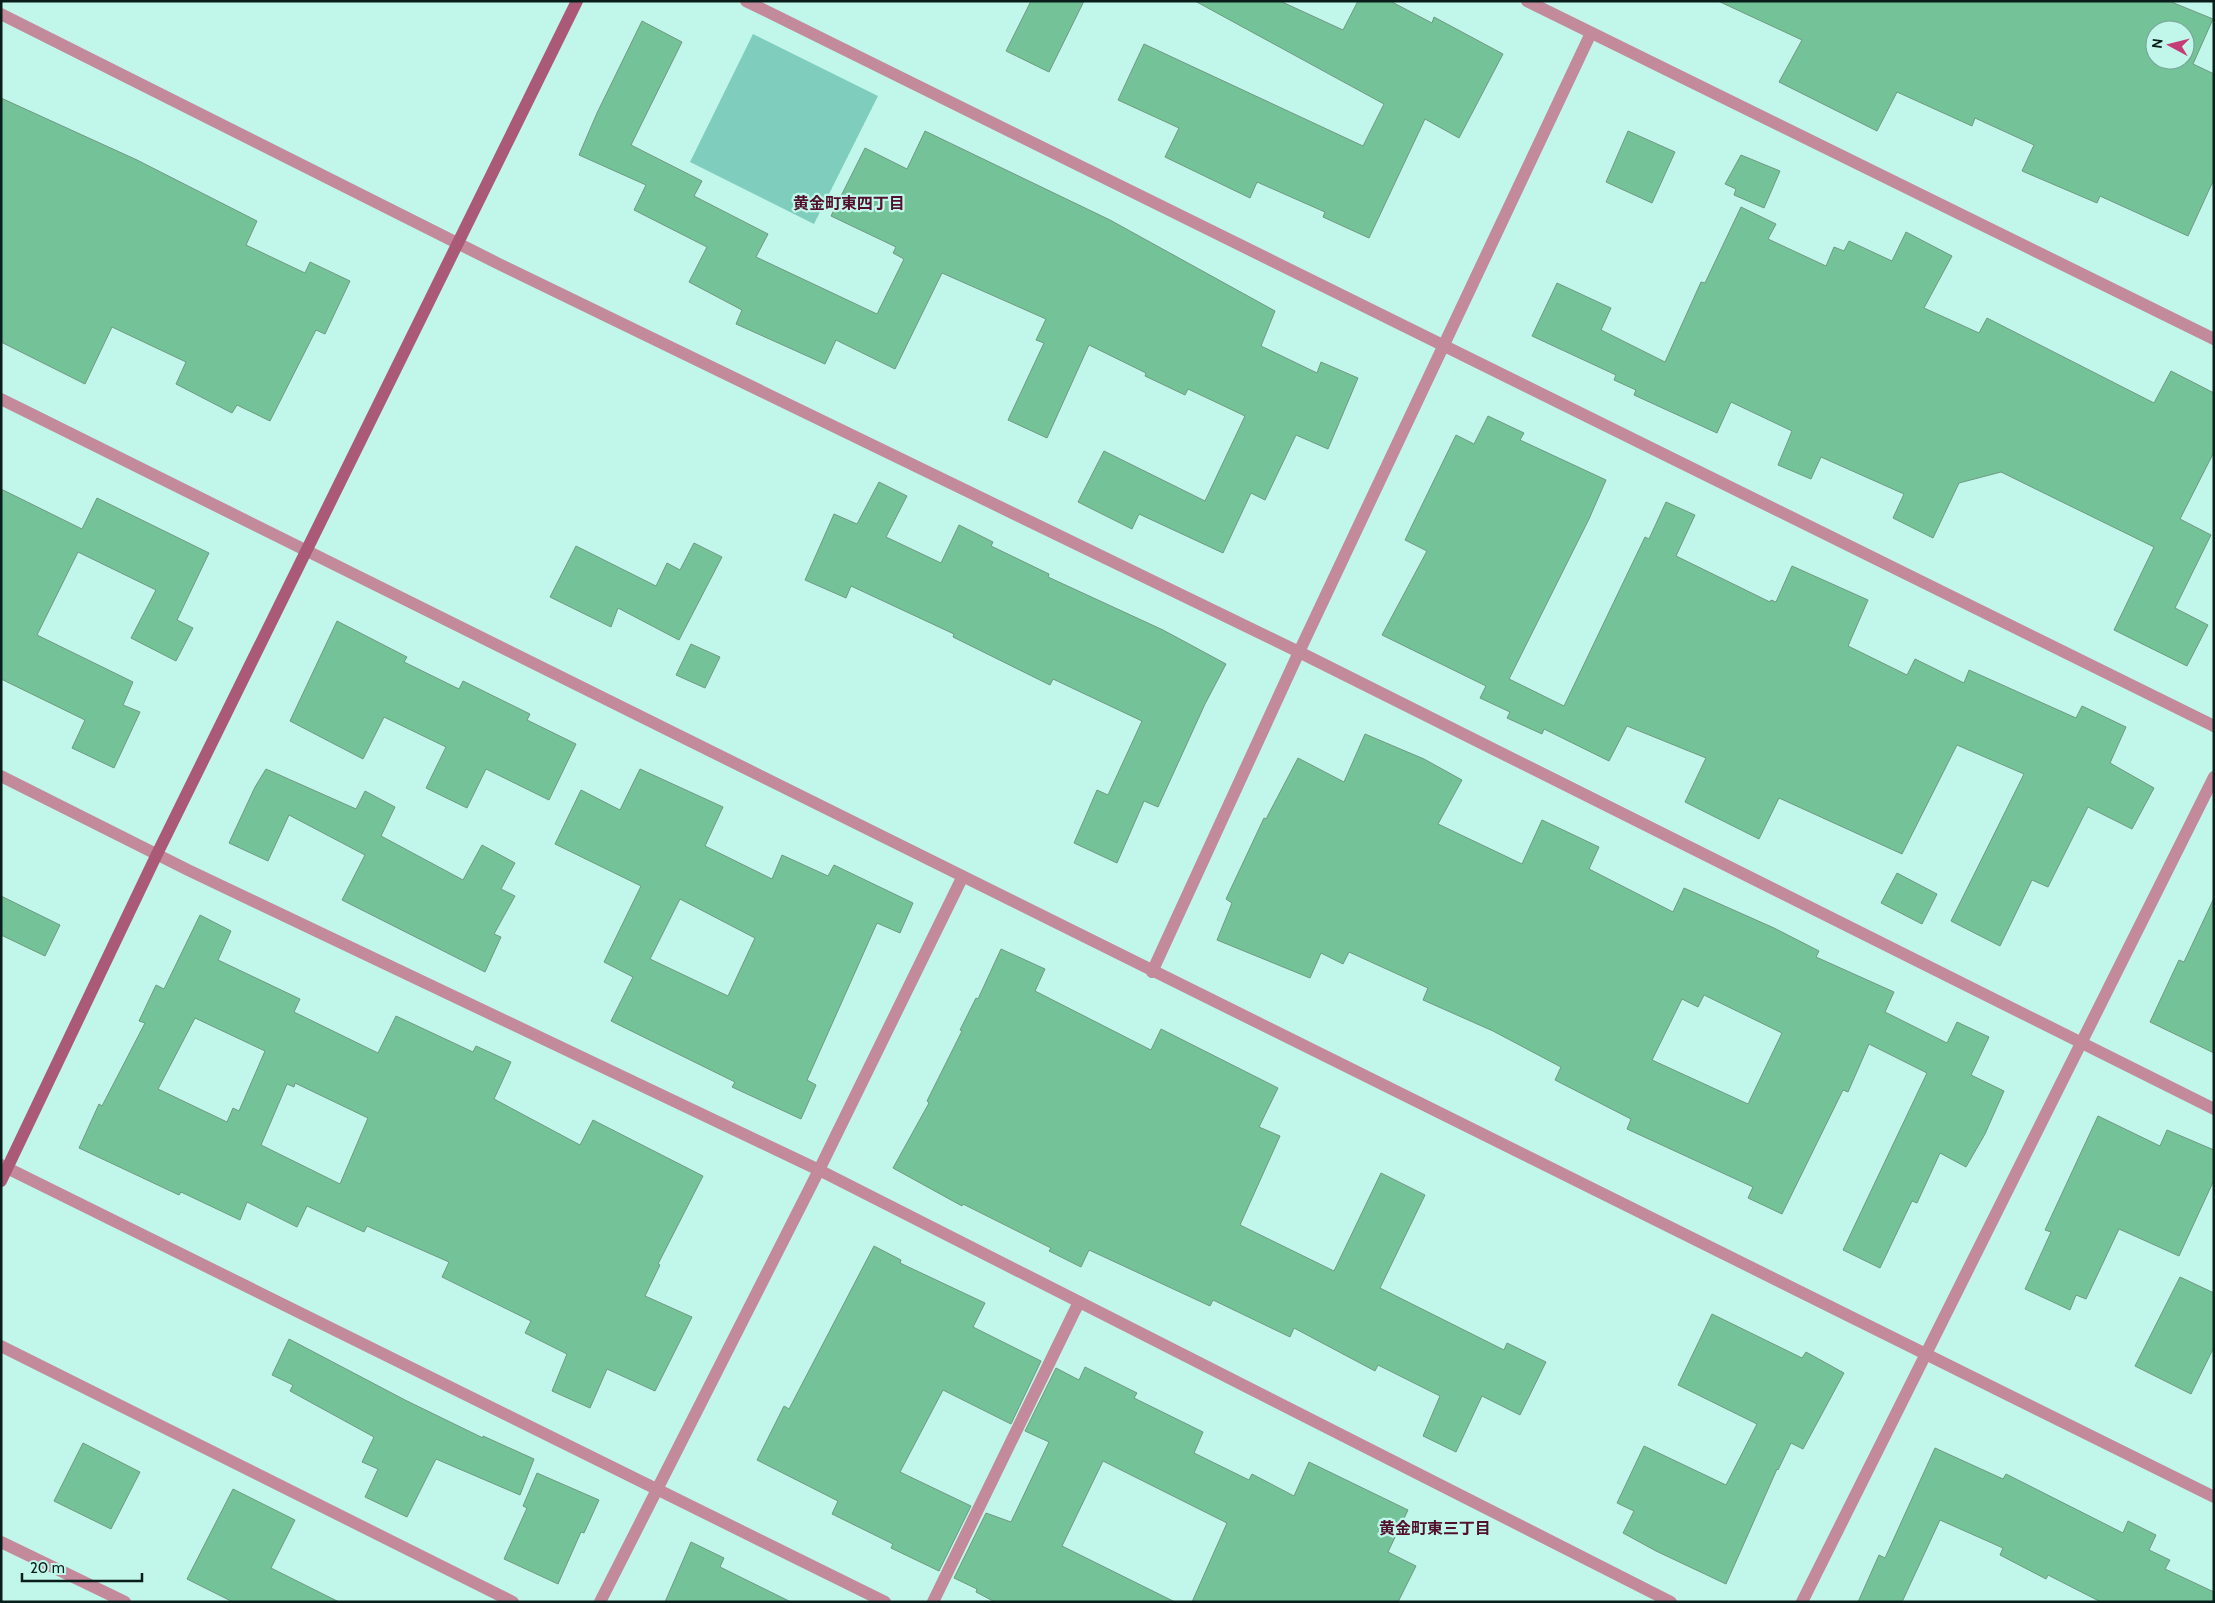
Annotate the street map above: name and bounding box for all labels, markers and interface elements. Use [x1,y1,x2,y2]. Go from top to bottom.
north arrow [2145,20,2195,70]
text: N [2148,37,2167,49]
district label: 黄金町東四丁目 [793,194,905,213]
district label: 黄金町東三丁目 [1379,1519,1491,1538]
scale bar [22,1550,142,1582]
text: 20 m [30,1559,65,1577]

